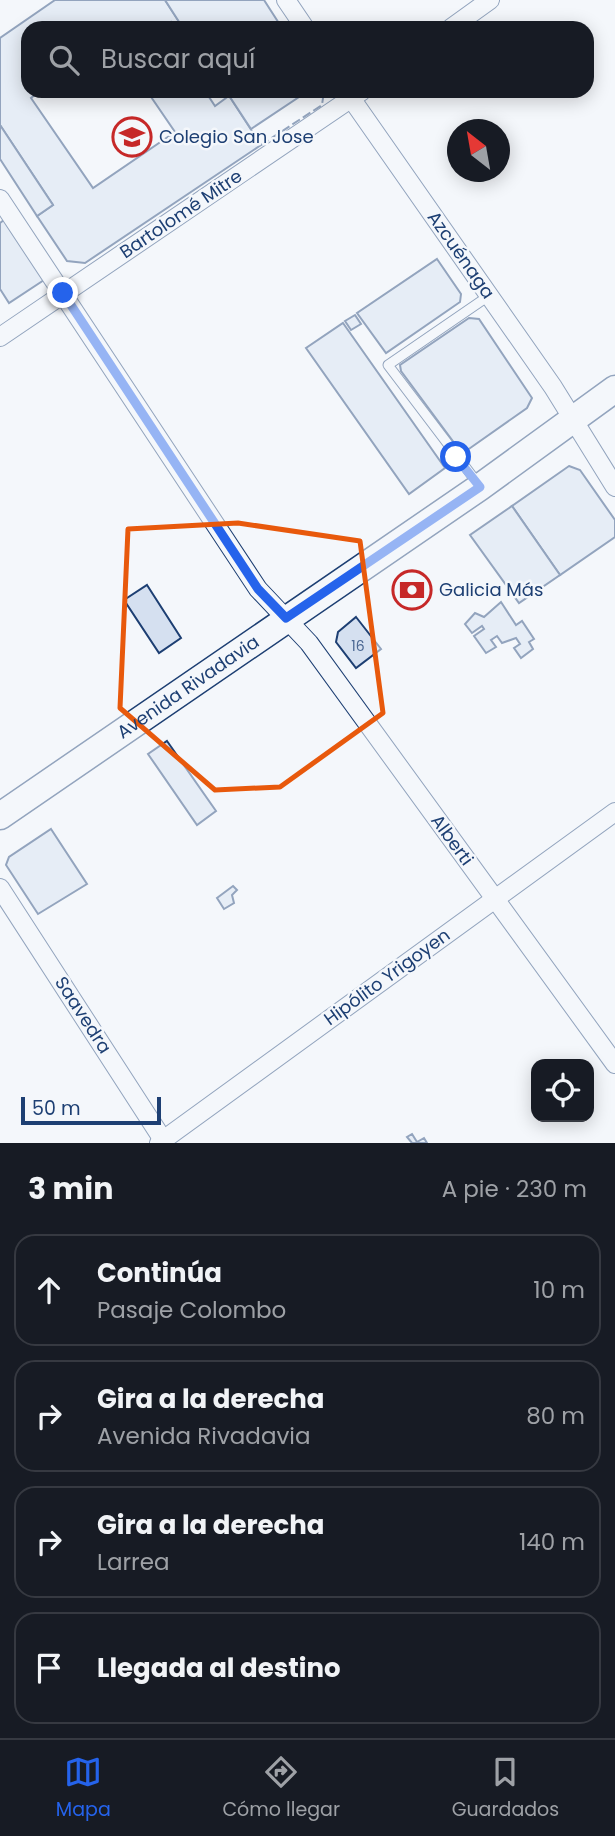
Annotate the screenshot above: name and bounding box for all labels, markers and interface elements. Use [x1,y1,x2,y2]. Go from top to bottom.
search box [21,21,594,98]
icon: search [45,41,83,79]
text: Buscar aquí [101,41,255,77]
school or university icon: Colegio San Jose [111,116,153,158]
north arrow [447,119,510,182]
place label: Colegio San Jose [159,124,314,149]
street label: Bartolomé Mitre [115,163,247,264]
street label: Azcuénaga [422,206,501,304]
route end [47,277,78,308]
route start [440,441,471,472]
bank icon: Galicia Más [391,569,433,611]
place label: Galicia Más [439,577,543,602]
street label: Avenida Rivadavia [112,629,264,744]
house number: 16 [351,636,365,656]
street label: Alberti [425,809,479,870]
street label: Hipólito Yrigoyen [318,922,455,1031]
street label: Saavedra [49,971,118,1058]
map controls [531,1059,594,1122]
button: locate [531,1059,594,1122]
scale bar [21,1094,161,1126]
text: 50 m [32,1095,81,1122]
text: 3 min [28,1167,113,1210]
text: A pie · 230 m [442,1173,587,1205]
text: Continúa [97,1255,222,1291]
icon: ahead [30,1271,68,1309]
text: 10 m [533,1274,585,1306]
text: Pasaje Colombo [97,1294,286,1326]
text: Gira a la derecha [97,1381,325,1417]
icon: right [30,1397,68,1435]
text: 80 m [526,1400,585,1432]
text: Avenida Rivadavia [97,1420,311,1452]
text: Gira a la derecha [97,1507,325,1543]
icon: right [30,1523,68,1561]
text: 140 m [519,1526,585,1558]
text: Larrea [97,1546,169,1578]
icon: arrive [30,1649,68,1687]
text: Llegada al destino [97,1650,341,1686]
tab: Mapa [56,1753,111,1824]
tab: Cómo llegar [222,1753,340,1824]
tab: Guardados [452,1753,559,1824]

